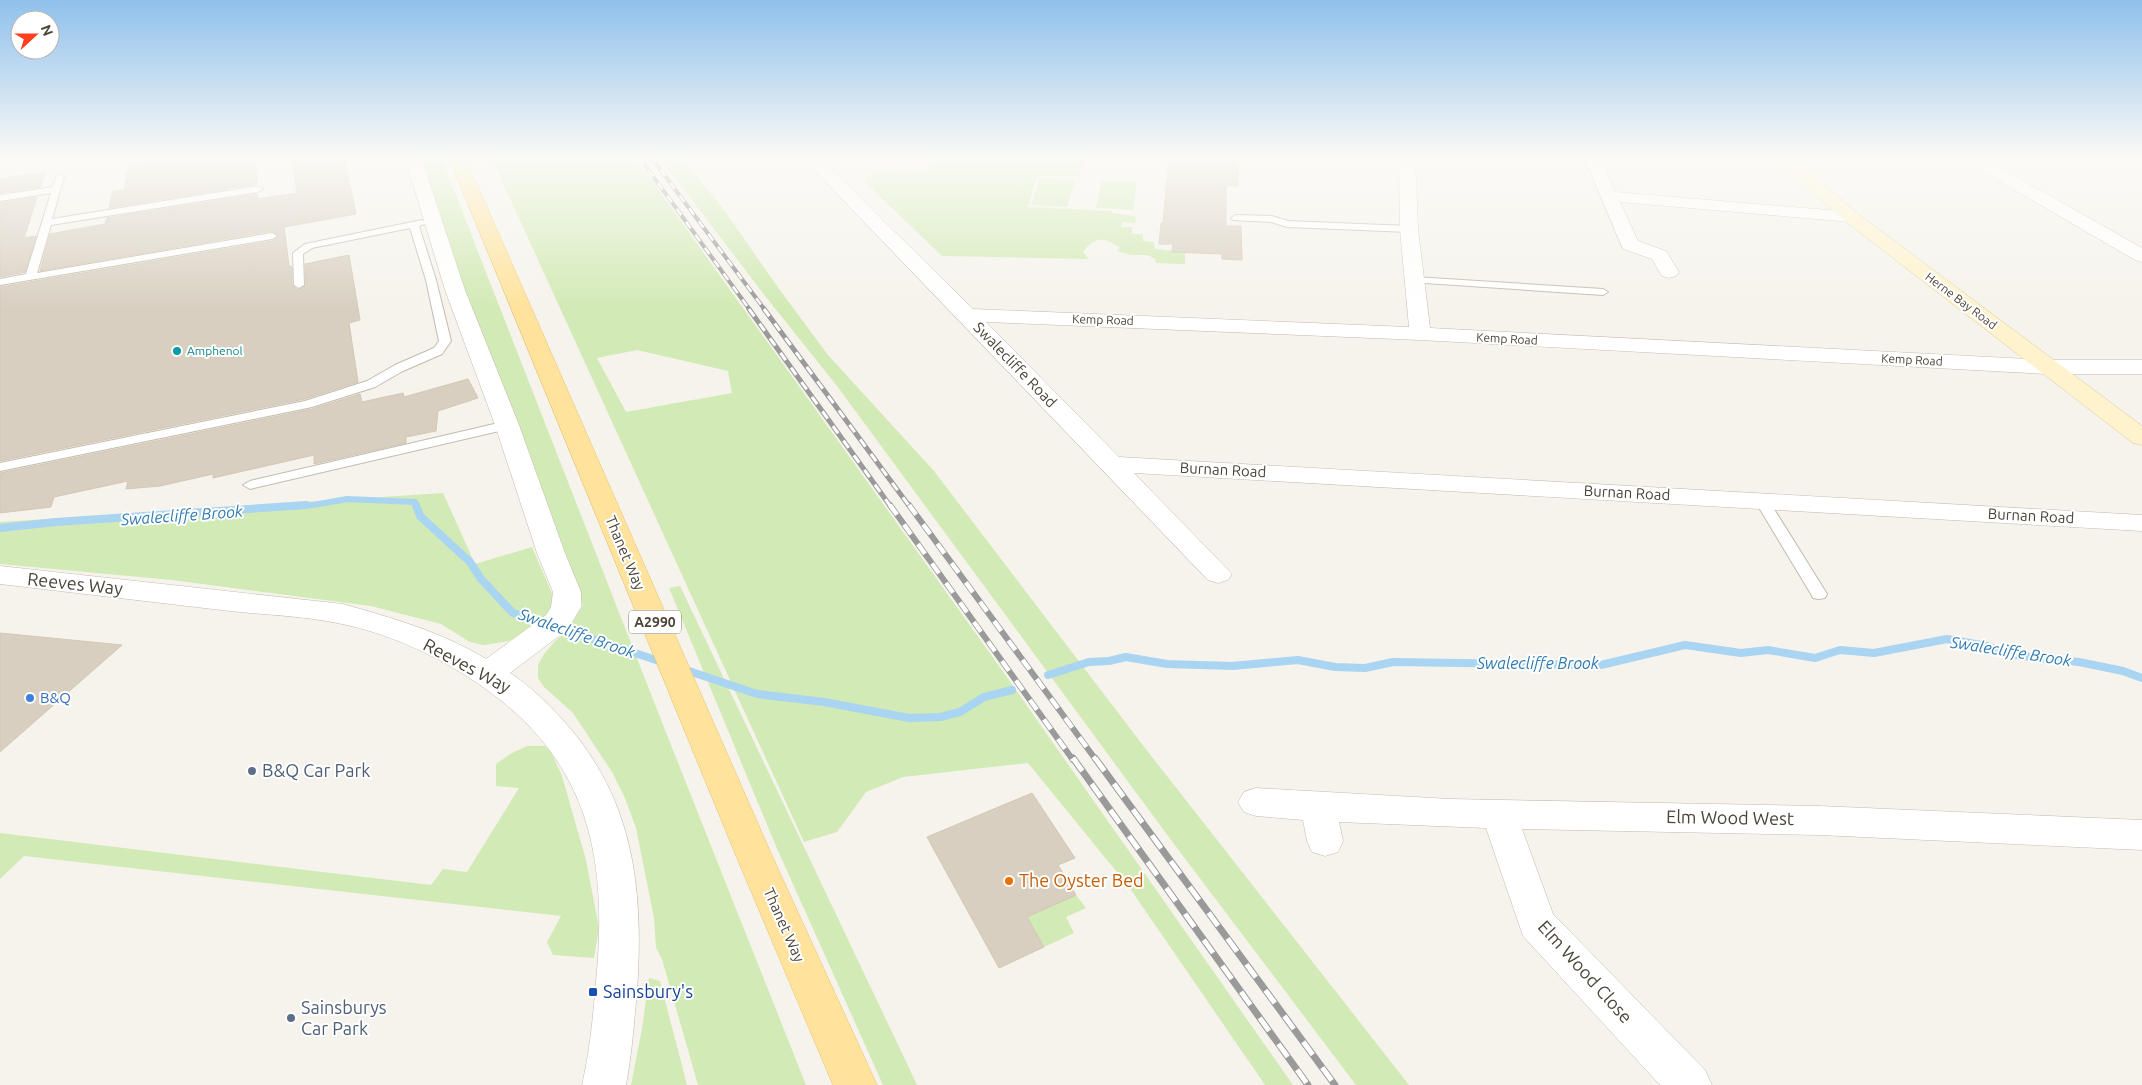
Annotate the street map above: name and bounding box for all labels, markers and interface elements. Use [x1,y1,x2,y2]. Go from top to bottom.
north arrow [10,10,60,60]
text: N [38,23,56,38]
street label: Herne Bay Road [1923,270,1999,332]
street label: Kemp Road [1072,312,1134,327]
street label: Swalecliffe Road [970,319,1060,411]
street label: Kemp Road [1476,330,1538,347]
place label: Amphenol [187,344,243,357]
marker: Amphenol [171,345,183,357]
street label: Kemp Road [1881,351,1943,368]
street label: Burnan Road [1179,459,1267,480]
street label: Burnan Road [1583,482,1671,503]
water label: Swalecliffe Brook [120,502,244,529]
street label: Burnan Road [1987,505,2075,526]
street label: Thanet Way [602,513,649,593]
street label: Reeves Way [26,568,124,598]
water label: Swalecliffe Brook [515,604,638,663]
road number: A2990 [629,610,681,634]
water label: Swalecliffe Brook [1948,632,2073,671]
street label: Reeves Way [420,634,515,697]
water label: Swalecliffe Brook [1476,654,1600,673]
place label: B&Q [40,689,71,706]
marker: B&Q [24,692,36,704]
place label: B&Q Car Park [262,760,370,781]
marker: B&Q Car Park [246,765,258,777]
street label: Elm Wood West [1666,806,1794,828]
place label: The Oyster Bed [1019,870,1144,890]
marker: The Oyster Bed [1003,875,1015,887]
street label: Thanet Way [761,885,808,964]
street label: Elm Wood Close [1535,916,1637,1027]
place label: Sainsbury's [603,981,693,1001]
marker: Sainsbury's [587,986,599,998]
place label: Sainsburys Car Park [301,997,387,1038]
marker: Sainsburys Car Park [285,1012,297,1024]

